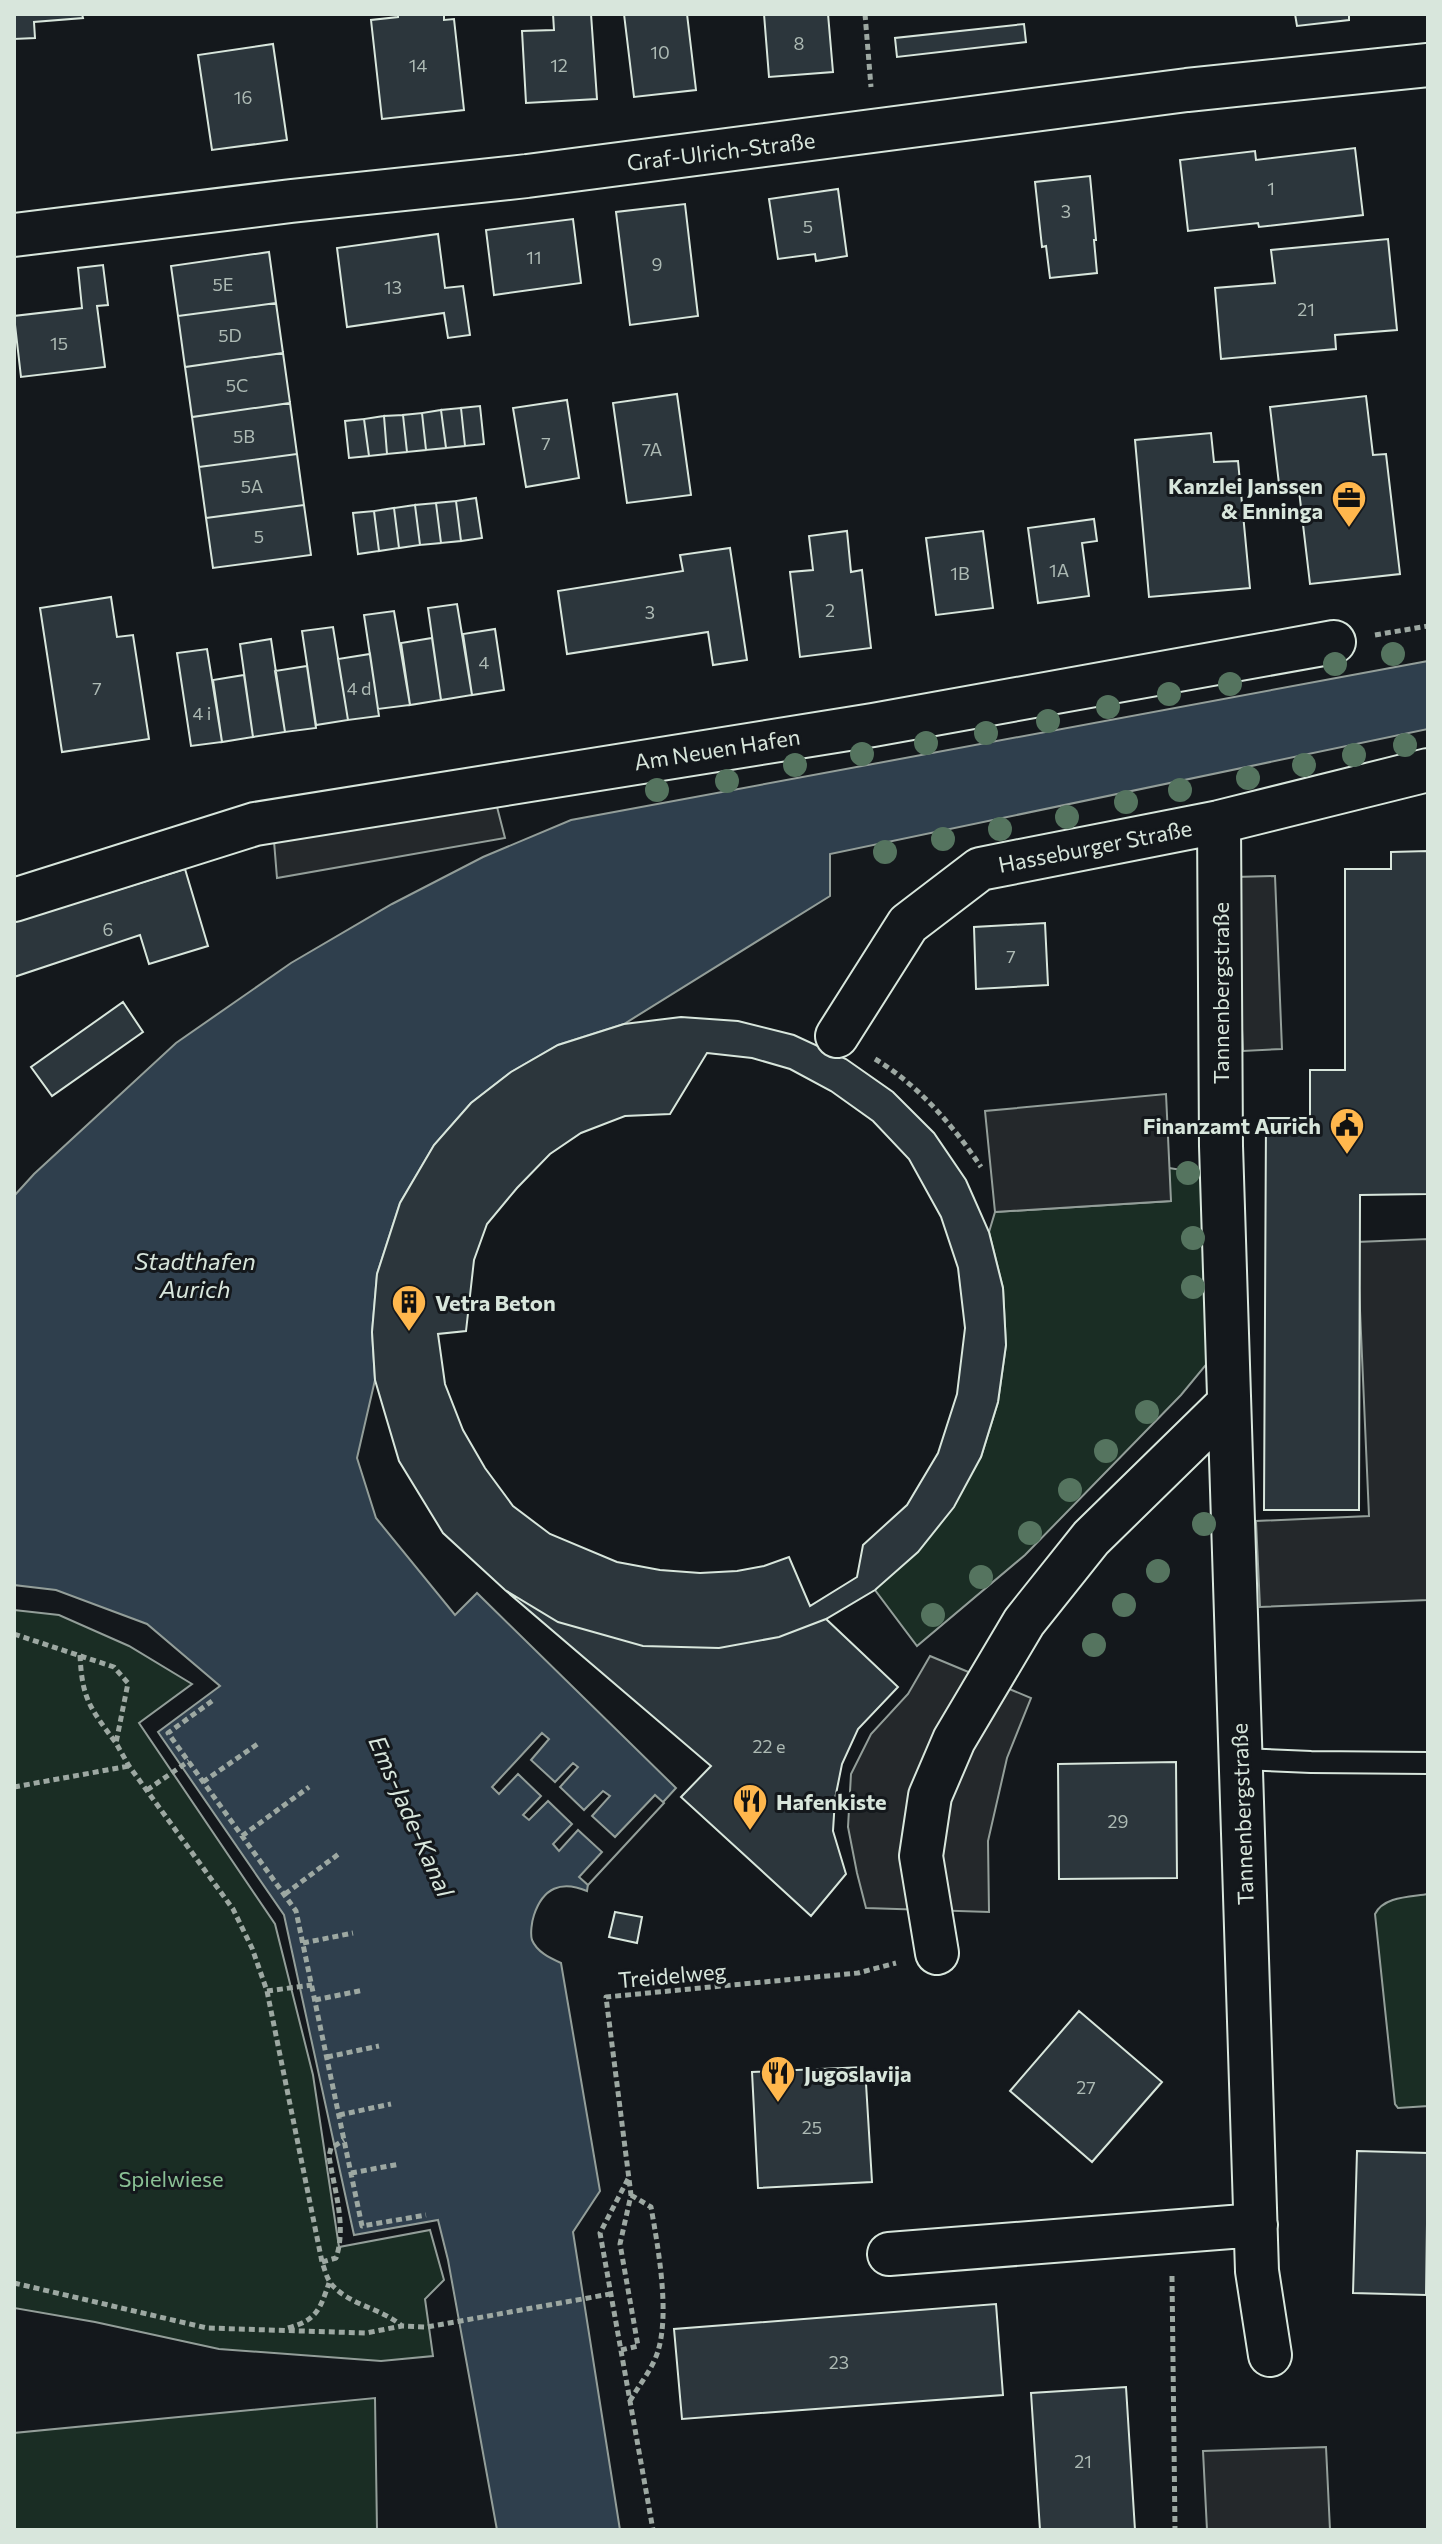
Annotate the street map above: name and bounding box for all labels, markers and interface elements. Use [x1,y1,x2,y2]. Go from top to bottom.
house number: 8 [794,32,805,54]
house number: 10 [650,41,670,63]
house number: 14 [409,54,427,76]
house number: 12 [550,54,568,76]
house number: 16 [234,86,252,108]
street label: Graf-Ulrich-Straße [625,126,817,176]
house number: 1 [1267,177,1275,199]
house number: 3 [1061,200,1071,222]
house number: 5 [803,215,813,237]
house number: 11 [526,246,542,268]
house number: 9 [652,253,662,275]
house number: 5E [212,273,234,295]
house number: 13 [384,276,402,298]
house number: 21 [1297,298,1315,320]
house number: 5D [218,324,242,346]
house number: 15 [50,332,68,354]
house number: 5C [226,374,248,396]
house number: 5B [233,425,255,447]
house number: 7 [541,432,551,454]
house number: 7A [642,438,662,460]
place label: Kanzlei Janssen & Enninga [1168,472,1323,524]
house number: 5A [241,475,263,497]
office icon: Kanzlei Janssen & Enninga [1330,479,1368,529]
house number: 5 [254,525,264,547]
house number: 1A [1049,559,1069,581]
house number: 1B [950,562,970,584]
house number: 2 [825,599,835,621]
house number: 3 [645,601,655,623]
house number: 4 [479,651,490,673]
house number: 7 [92,677,102,699]
house number: 4 d [347,677,371,699]
house number: 4 i [193,702,211,724]
street label: Am Neuen Hafen [632,723,802,775]
street label: Hasseburger Straße [996,814,1194,878]
street label: Tannenbergstraße [1207,902,1234,1084]
house number: 6 [103,918,113,940]
house number: 7 [1006,945,1016,967]
public building icon: Finanzamt Aurich [1328,1106,1366,1156]
place label: Finanzamt Aurich [1143,1112,1321,1139]
water label: Stadthafen Aurich [134,1246,256,1303]
building icon: Vetra Beton [390,1283,428,1333]
place label: Vetra Beton [435,1289,556,1316]
street label: Tannenbergstraße [1225,1722,1259,1906]
water label: Ems-Jade-Kanal [363,1731,461,1902]
house number: 22 e [753,1735,785,1757]
restaurant icon: Hafenkiste [731,1782,769,1832]
place label: Hafenkiste [776,1788,887,1815]
house number: 29 [1108,1810,1128,1832]
street label: Treidelweg [617,1957,727,1993]
restaurant icon: Jugoslavija [759,2054,797,2104]
place label: Jugoslavija [804,2060,912,2087]
house number: 27 [1076,2076,1096,2098]
house number: 25 [802,2116,822,2138]
park label: Spielwiese [118,2165,224,2192]
house number: 23 [829,2351,849,2373]
house number: 21 [1074,2450,1092,2472]

